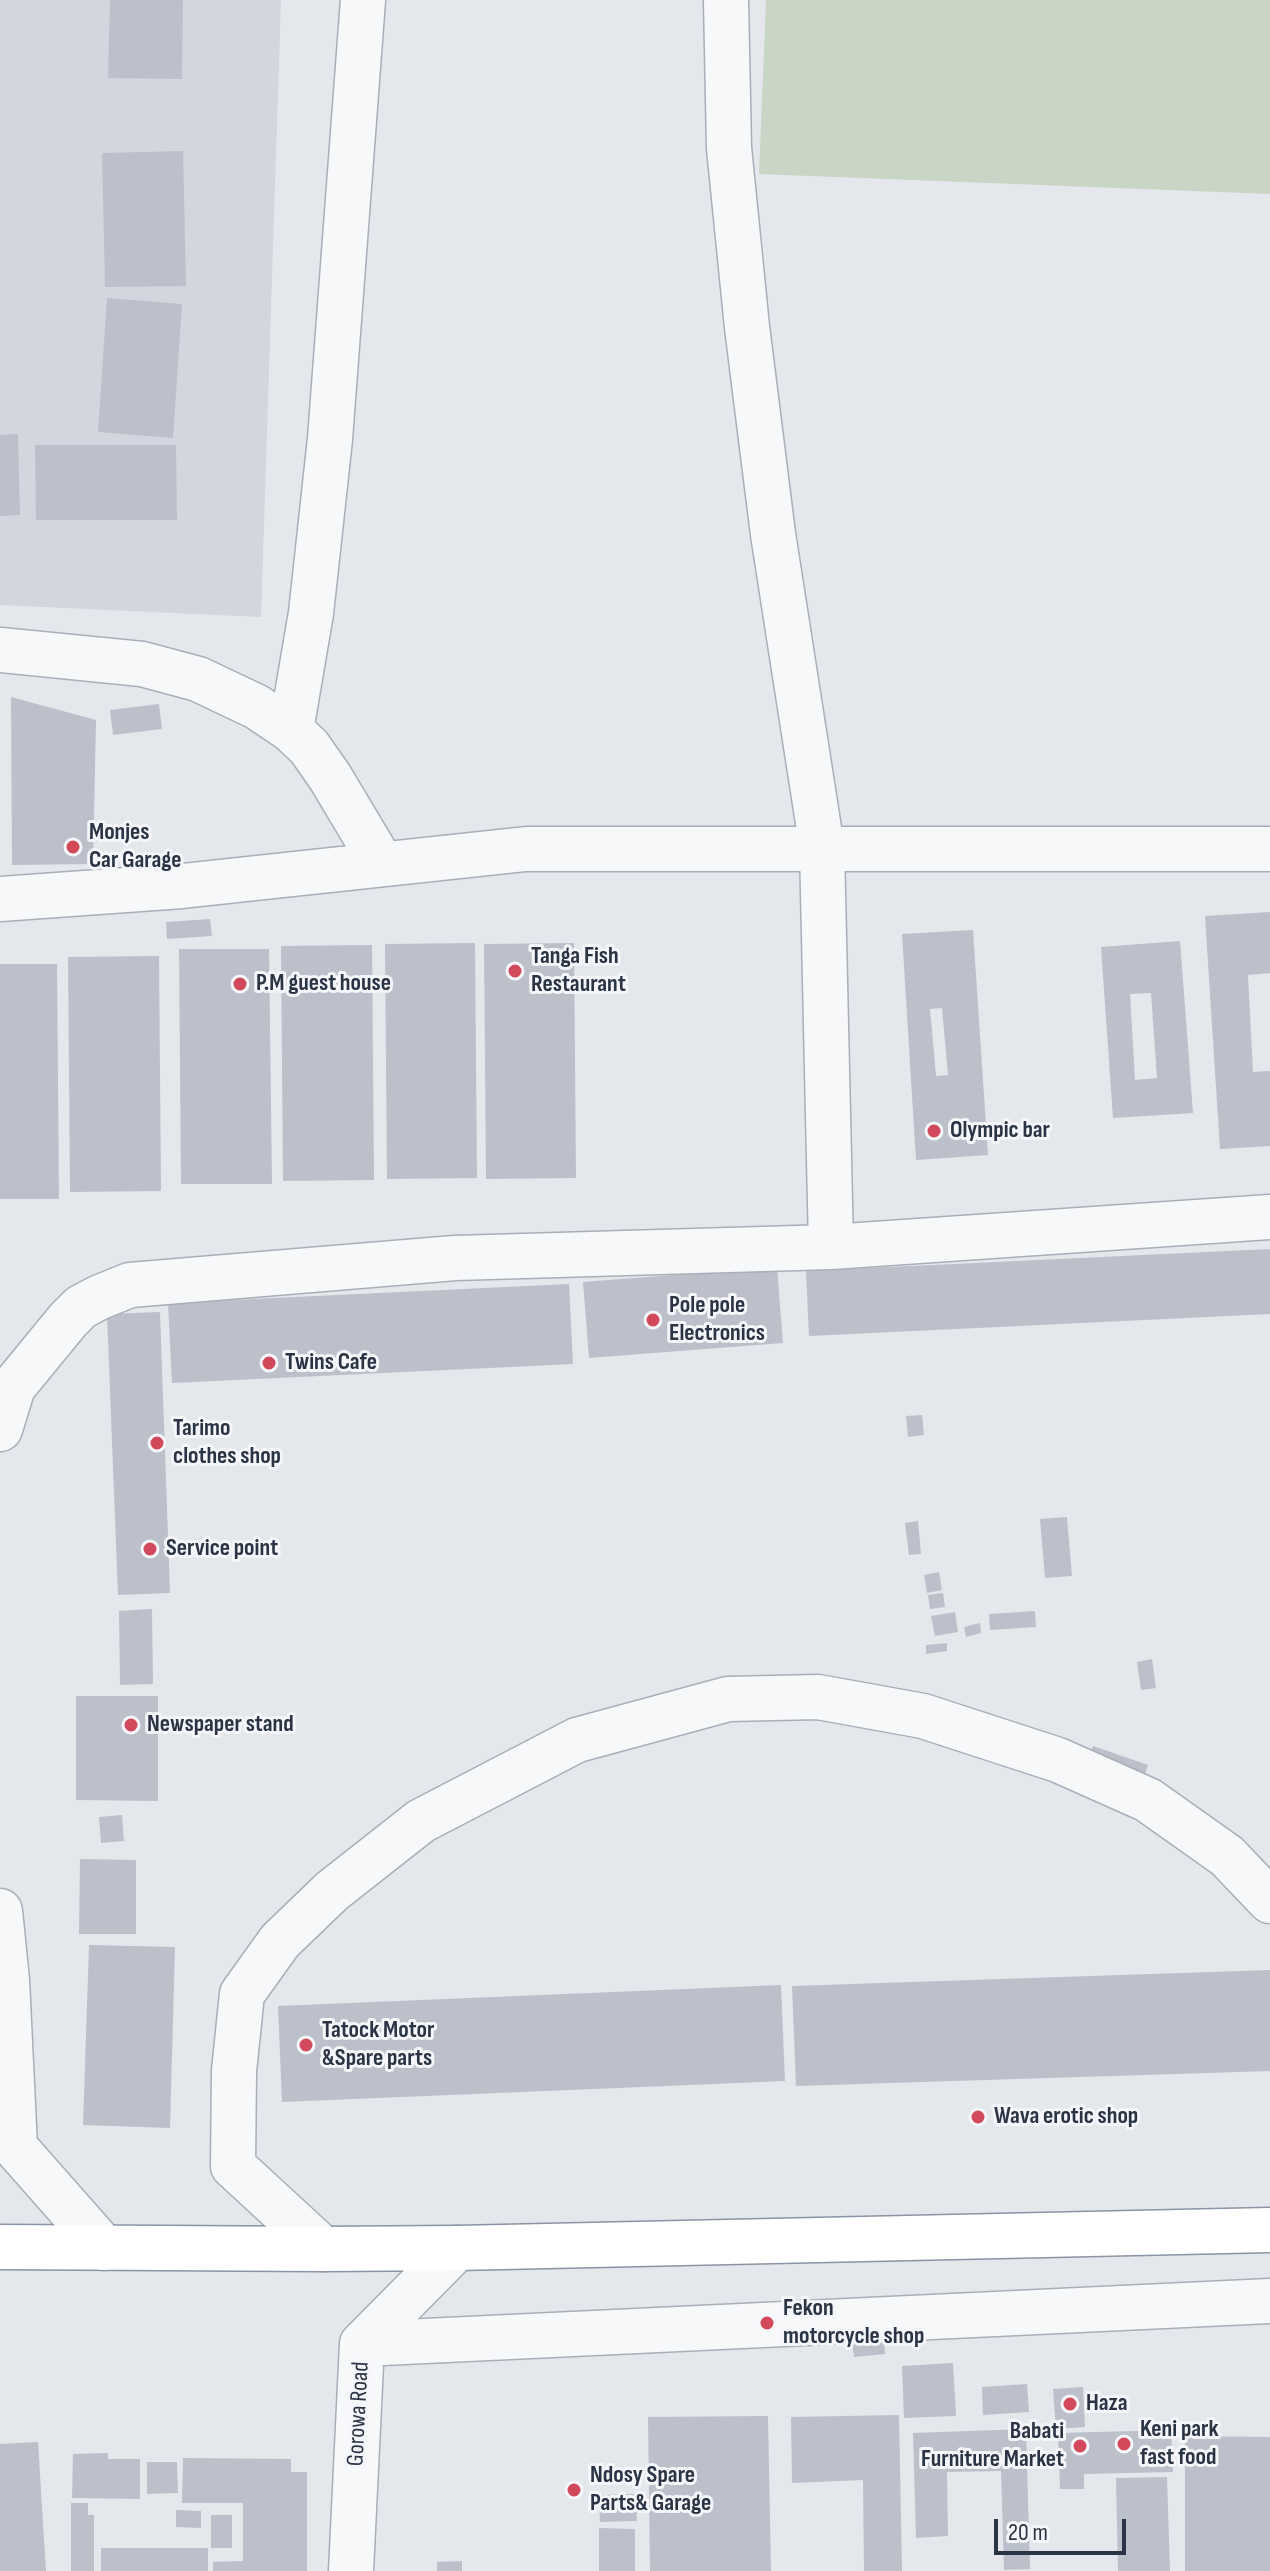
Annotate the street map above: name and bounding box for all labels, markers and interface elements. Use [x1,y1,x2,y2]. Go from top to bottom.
place label: Monjes Car Garage [89,819,181,875]
marker: Monjes Car Garage [64,838,82,856]
place label: Tanga Fish Restaurant [531,943,626,999]
marker: Tanga Fish Restaurant [506,962,524,980]
place label: P.M guest house [256,970,391,998]
marker: P.M guest house [231,975,249,993]
place label: Olympic bar [950,1117,1050,1145]
marker: Olympic bar [925,1122,943,1140]
place label: Pole pole Electronics [669,1292,765,1348]
marker: Pole pole Electronics [644,1311,662,1329]
place label: Twins Cafe [285,1349,377,1377]
marker: Twins Cafe [260,1354,278,1372]
place label: Tarimo clothes shop [173,1415,281,1471]
marker: Tarimo clothes shop [148,1434,166,1452]
place label: Service point [166,1535,278,1563]
marker: Service point [141,1540,159,1558]
place label: Newspaper stand [147,1711,294,1739]
marker: Newspaper stand [122,1716,140,1734]
place label: Tatock Motor &Spare parts [322,2017,434,2073]
marker: Tatock Motor &Spare parts [297,2036,315,2054]
place label: Wava erotic shop [994,2103,1138,2131]
marker: Wava erotic shop [969,2108,987,2126]
place label: Fekon motorcycle shop [783,2295,924,2351]
marker: Fekon motorcycle shop [758,2314,776,2332]
street label: Gorowa Road [342,2361,376,2467]
place label: Haza [1086,2390,1128,2418]
marker: Haza [1061,2395,1079,2413]
place label: Keni park fast food [1140,2416,1219,2472]
place label: Babati Furniture Market [921,2418,1064,2474]
marker: Keni park fast food [1115,2435,1133,2453]
marker: Babati Furniture Market [1071,2437,1089,2455]
place label: Ndosy Spare Parts& Garage [590,2462,711,2518]
marker: Ndosy Spare Parts& Garage [565,2481,583,2499]
scale bar [998,2503,1130,2553]
text: 20 m [1008,2518,1048,2547]

